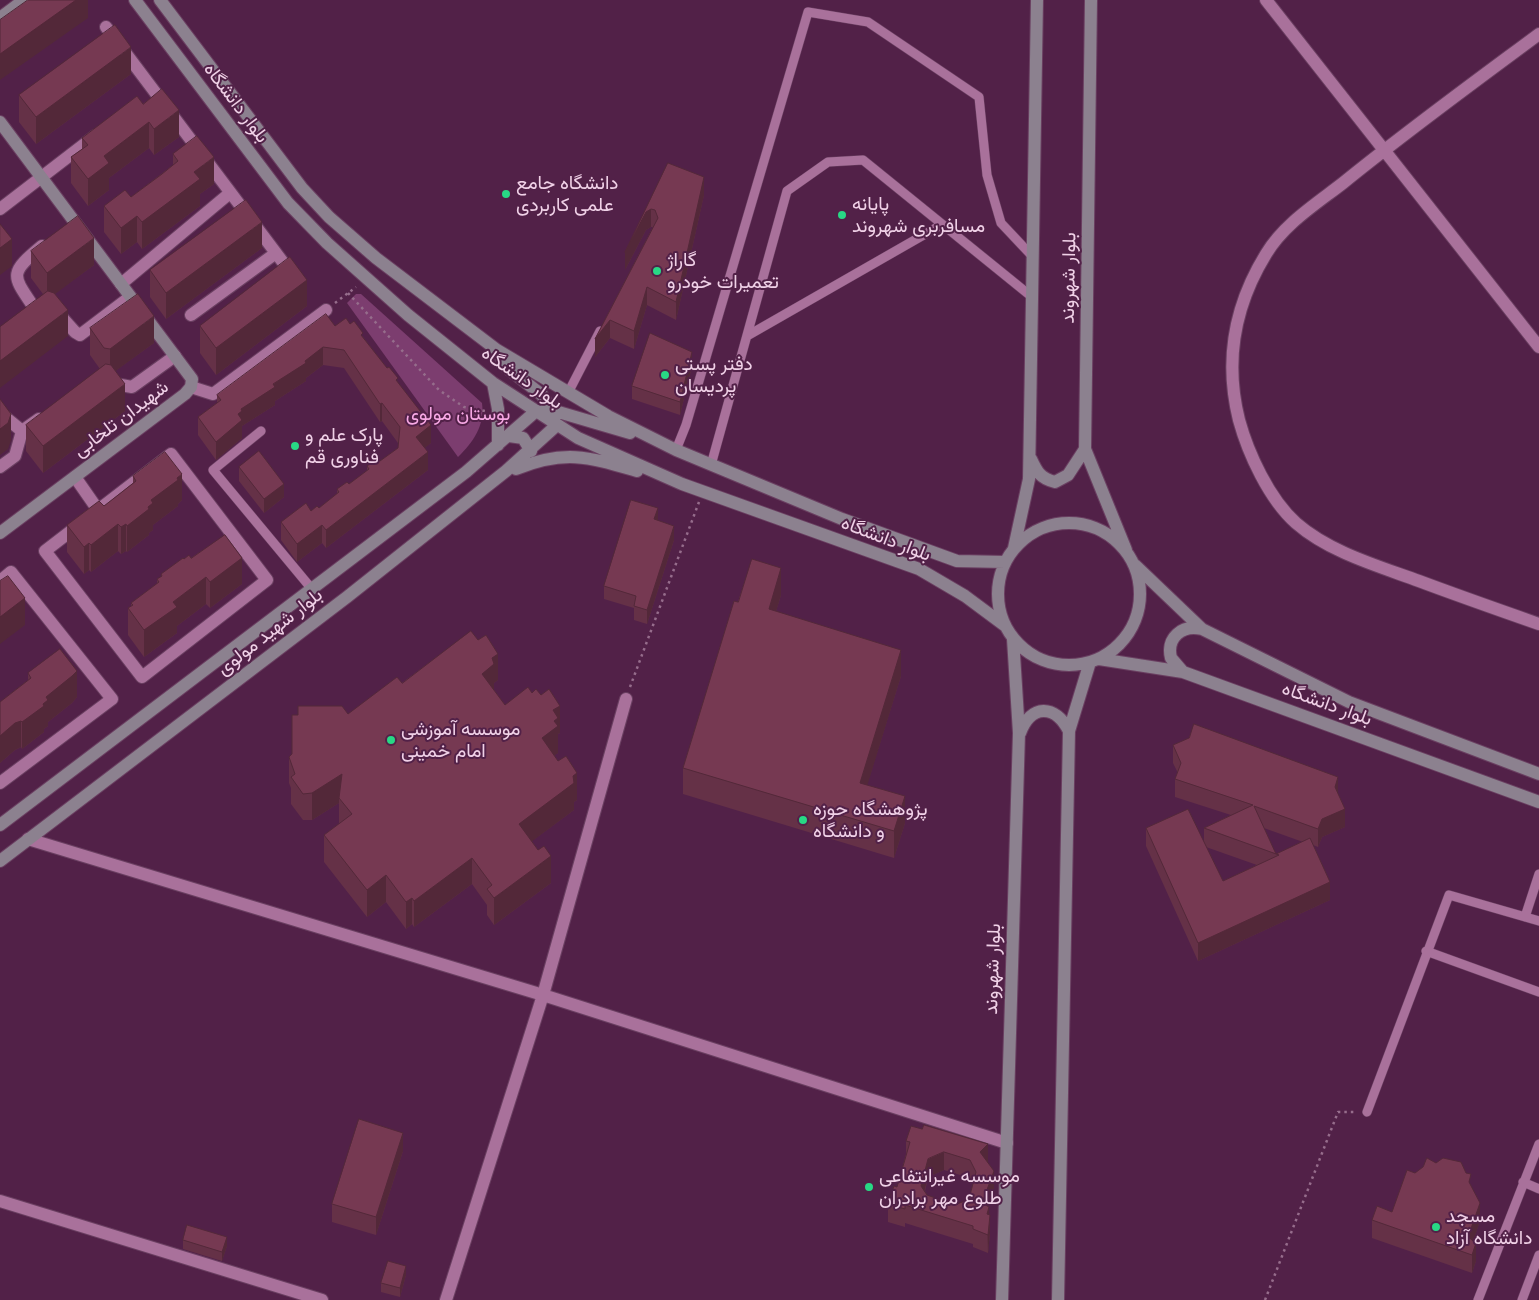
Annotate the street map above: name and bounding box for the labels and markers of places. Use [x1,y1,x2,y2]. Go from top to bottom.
place label: دانشگاه جامع علمی کاربردی [516,172,618,216]
marker: دانشگاه جامع علمی کاربردی [500,188,512,200]
place label: پایانه مسافربری شهروند [852,193,985,237]
marker: پایانه مسافربری شهروند [836,209,848,221]
place label: گاراژ تعمیرات خودرو [667,249,779,293]
marker: گاراژ تعمیرات خودرو [651,265,663,277]
place label: دفتر پستی پردیسان [675,353,753,397]
marker: دفتر پستی پردیسان [659,369,671,381]
place label: پارک علم و فناوری قم [305,424,383,468]
marker: پارک علم و فناوری قم [289,440,301,452]
place label: موسسه آموزشی امام خمینی [401,718,520,762]
marker: موسسه آموزشی امام خمینی [385,734,397,746]
place label: پژوهشگاه حوزه و دانشگاه [813,798,928,842]
marker: پژوهشگاه حوزه و دانشگاه [797,814,809,826]
place label: موسسه غیرانتفاعی طلوع مهر برادران [879,1165,1020,1209]
marker: موسسه غیرانتفاعی طلوع مهر برادران [863,1181,875,1193]
place label: مسجد دانشگاه آزاد [1446,1205,1532,1249]
marker: مسجد دانشگاه آزاد [1430,1221,1442,1233]

